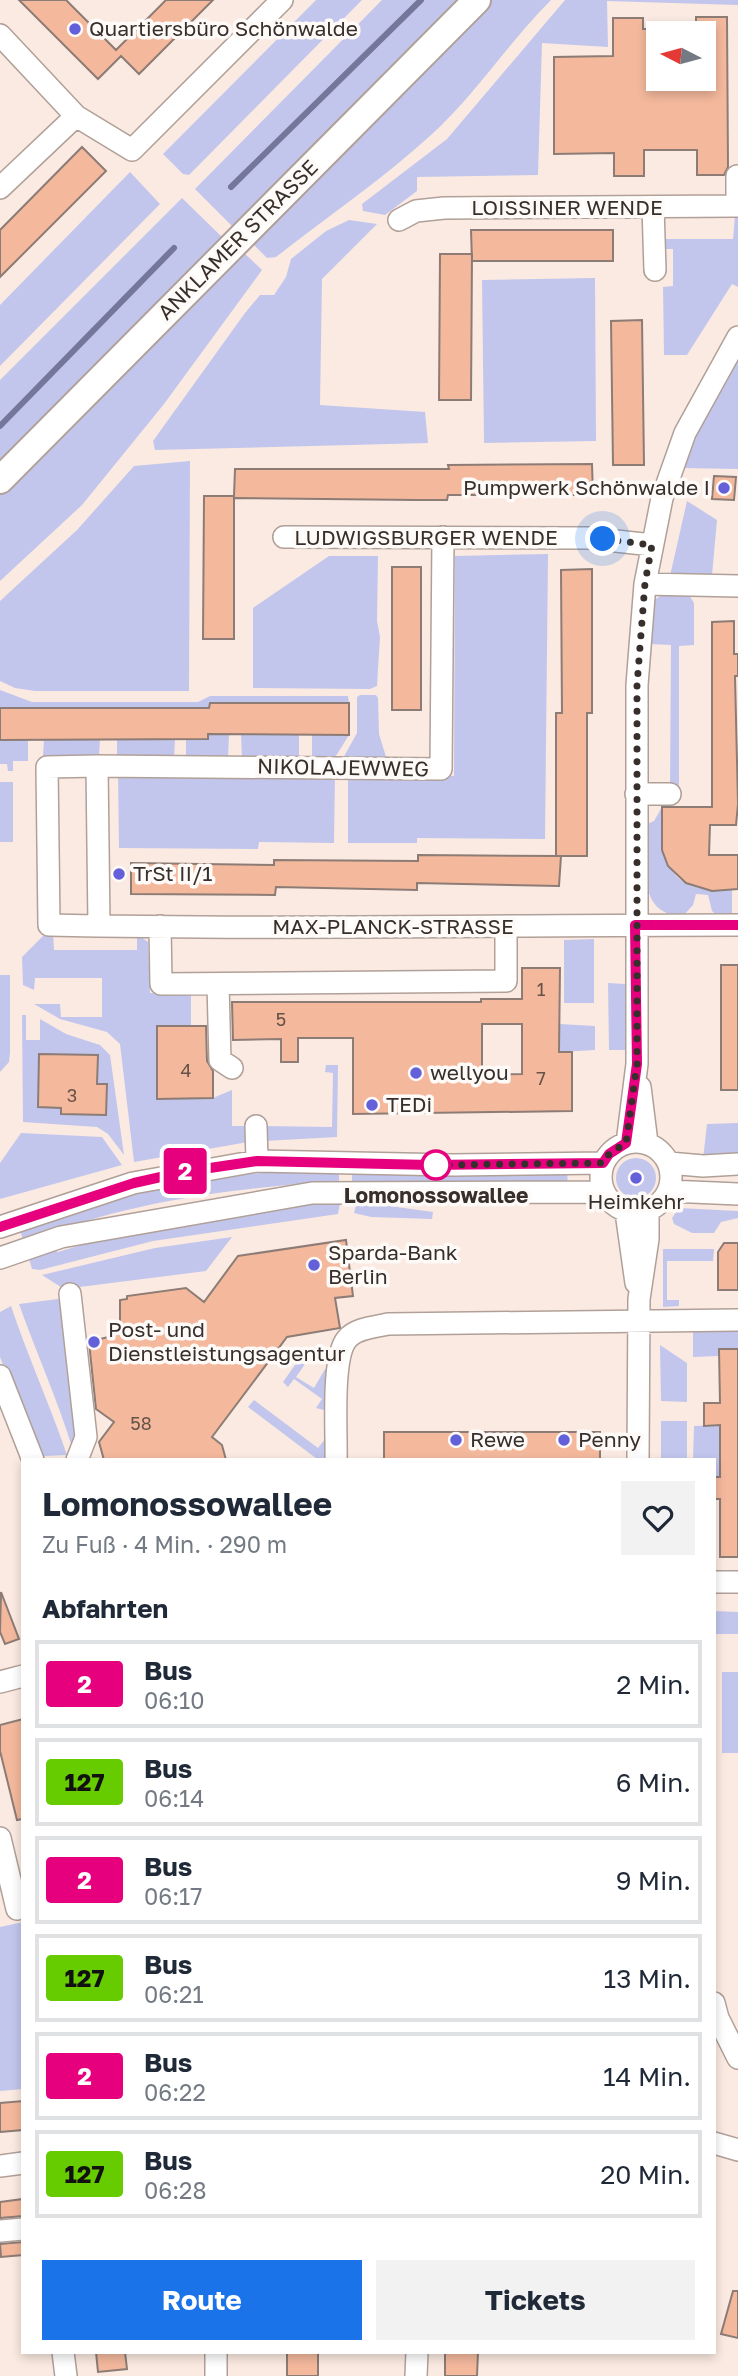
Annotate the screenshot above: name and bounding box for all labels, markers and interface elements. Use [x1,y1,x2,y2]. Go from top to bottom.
place label: Quartiersbüro Schönwalde [89,15,358,41]
marker: Quartiersbüro Schönwalde [67,21,83,37]
north arrow [646,21,716,91]
map controls [646,21,716,91]
street label: ANKLAMER STRASSE [152,154,323,325]
street label: LOISSINER WENDE [471,194,663,220]
place label: Pumpwerk Schönwalde I [463,474,710,500]
marker: Pumpwerk Schönwalde I [716,480,732,496]
your location [585,521,620,556]
street label: LUDWIGSBURGER WENDE [294,524,558,550]
street label: NIKOLAJEWWEG [257,753,429,781]
place label: TrSt II/1 [133,860,212,886]
marker: TrSt II/1 [111,866,127,882]
street label: MAX-PLANCK-STRASSE [272,913,514,939]
house number: 1 [537,978,546,1000]
house number: 5 [276,1008,286,1030]
house number: 4 [181,1059,192,1081]
place label: wellyou [430,1059,509,1085]
marker: wellyou [408,1065,424,1081]
house number: 7 [536,1067,546,1089]
house number: 3 [67,1084,77,1106]
place label: TEDi [386,1091,432,1117]
marker: TEDi [364,1097,380,1113]
line badge: 2 [162,1148,208,1194]
marker: Lomonossowallee [421,1150,451,1180]
text: 2 [178,1156,192,1185]
marker: Heimkehr [628,1170,644,1186]
place label: Lomonossowallee [344,1182,528,1208]
place label: Heimkehr [587,1188,685,1214]
place label: Sparda-Bank Berlin [328,1239,458,1289]
marker: Sparda-Bank Berlin [306,1257,322,1273]
place label: Post- und Dienstleistungsagentur [108,1316,345,1366]
marker: Post- und Dienstleistungsagentur [86,1334,102,1350]
house number: 58 [130,1412,152,1434]
place label: Rewe [470,1426,525,1452]
place label: Penny [578,1426,641,1452]
marker: Rewe [448,1432,464,1448]
marker: Penny [556,1432,572,1448]
button: heart [621,1481,695,1555]
text: Lomonossowallee [42,1484,332,1523]
text: Zu Fuß · 4 Min. · 290 m [42,1530,287,1558]
text: Abfahrten [42,1593,168,1624]
text: Bus [144,1655,192,1686]
text: 2 [77,1669,92,1698]
text: 2 Min. [616,1669,691,1700]
text: 06:10 [144,1686,205,1714]
text: Bus [144,1753,192,1784]
text: 127 [64,1767,105,1796]
text: 6 Min. [616,1767,691,1798]
text: 06:14 [144,1784,204,1812]
text: Bus [144,1851,192,1882]
text: 2 [77,1865,92,1894]
text: 9 Min. [616,1865,691,1896]
text: 06:17 [144,1882,202,1910]
text: Bus [144,1949,192,1980]
text: 127 [64,1963,105,1992]
text: 13 Min. [604,1963,691,1994]
text: 06:21 [144,1980,204,2008]
text: Bus [144,2047,192,2078]
text: 2 [77,2061,92,2090]
text: 14 Min. [603,2061,691,2092]
text: 06:22 [144,2078,206,2106]
text: Bus [144,2145,192,2176]
text: 127 [64,2159,105,2188]
text: 20 Min. [600,2159,691,2190]
text: 06:28 [144,2176,206,2204]
button: Route [42,2260,362,2340]
button: Tickets [376,2260,695,2340]

